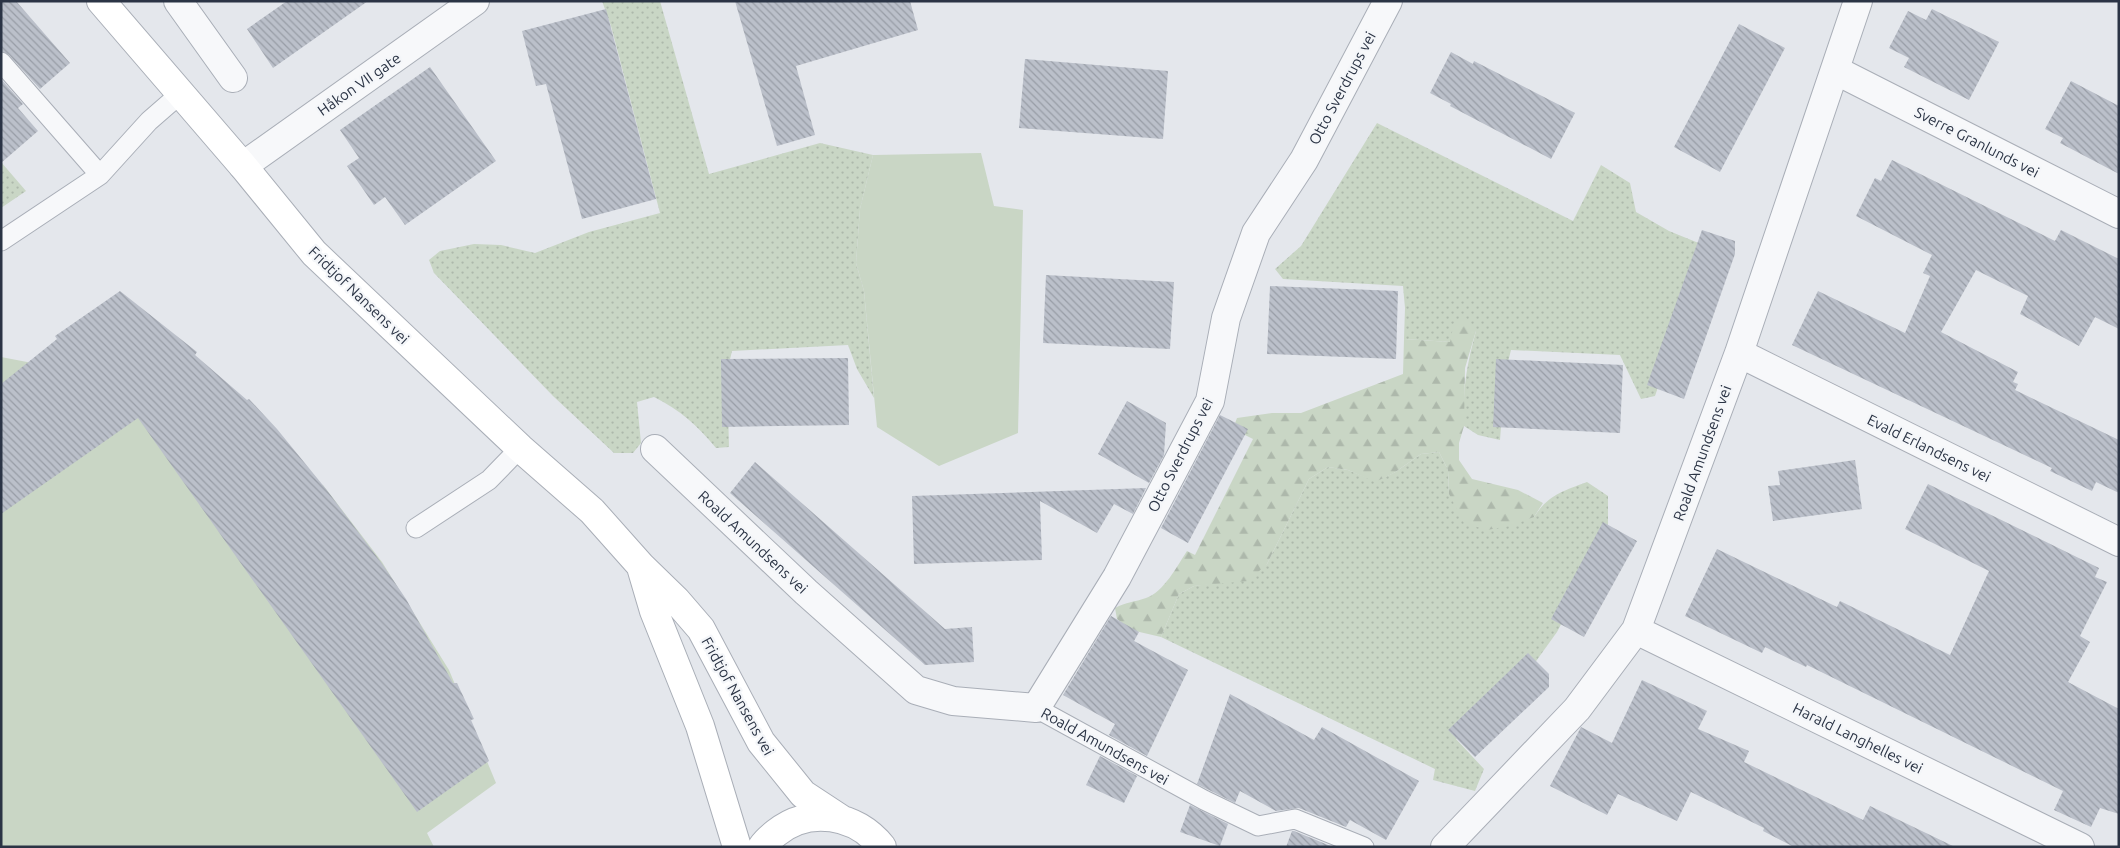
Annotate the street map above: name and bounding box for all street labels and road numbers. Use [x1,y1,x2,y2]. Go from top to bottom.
street label: Otto Sverdrups vei [1305,29,1379,147]
street label: Håkon VII gate [314,49,404,119]
street label: Sverre Granlunds vei [1912,103,2042,181]
street label: Fridtjof Nansens vei [305,243,413,347]
street label: Roald Amundsens vei [1670,383,1734,523]
street label: Otto Sverdrups vei [1144,395,1216,515]
street label: Evald Erlandsens vei [1865,411,1993,485]
street label: Roald Amundsens vei [695,487,811,597]
street label: Fridtjof Nansens vei [698,634,778,758]
street label: Harald Langhelles vei [1790,699,1926,777]
street label: Roald Amundsens vei [1038,704,1172,788]

